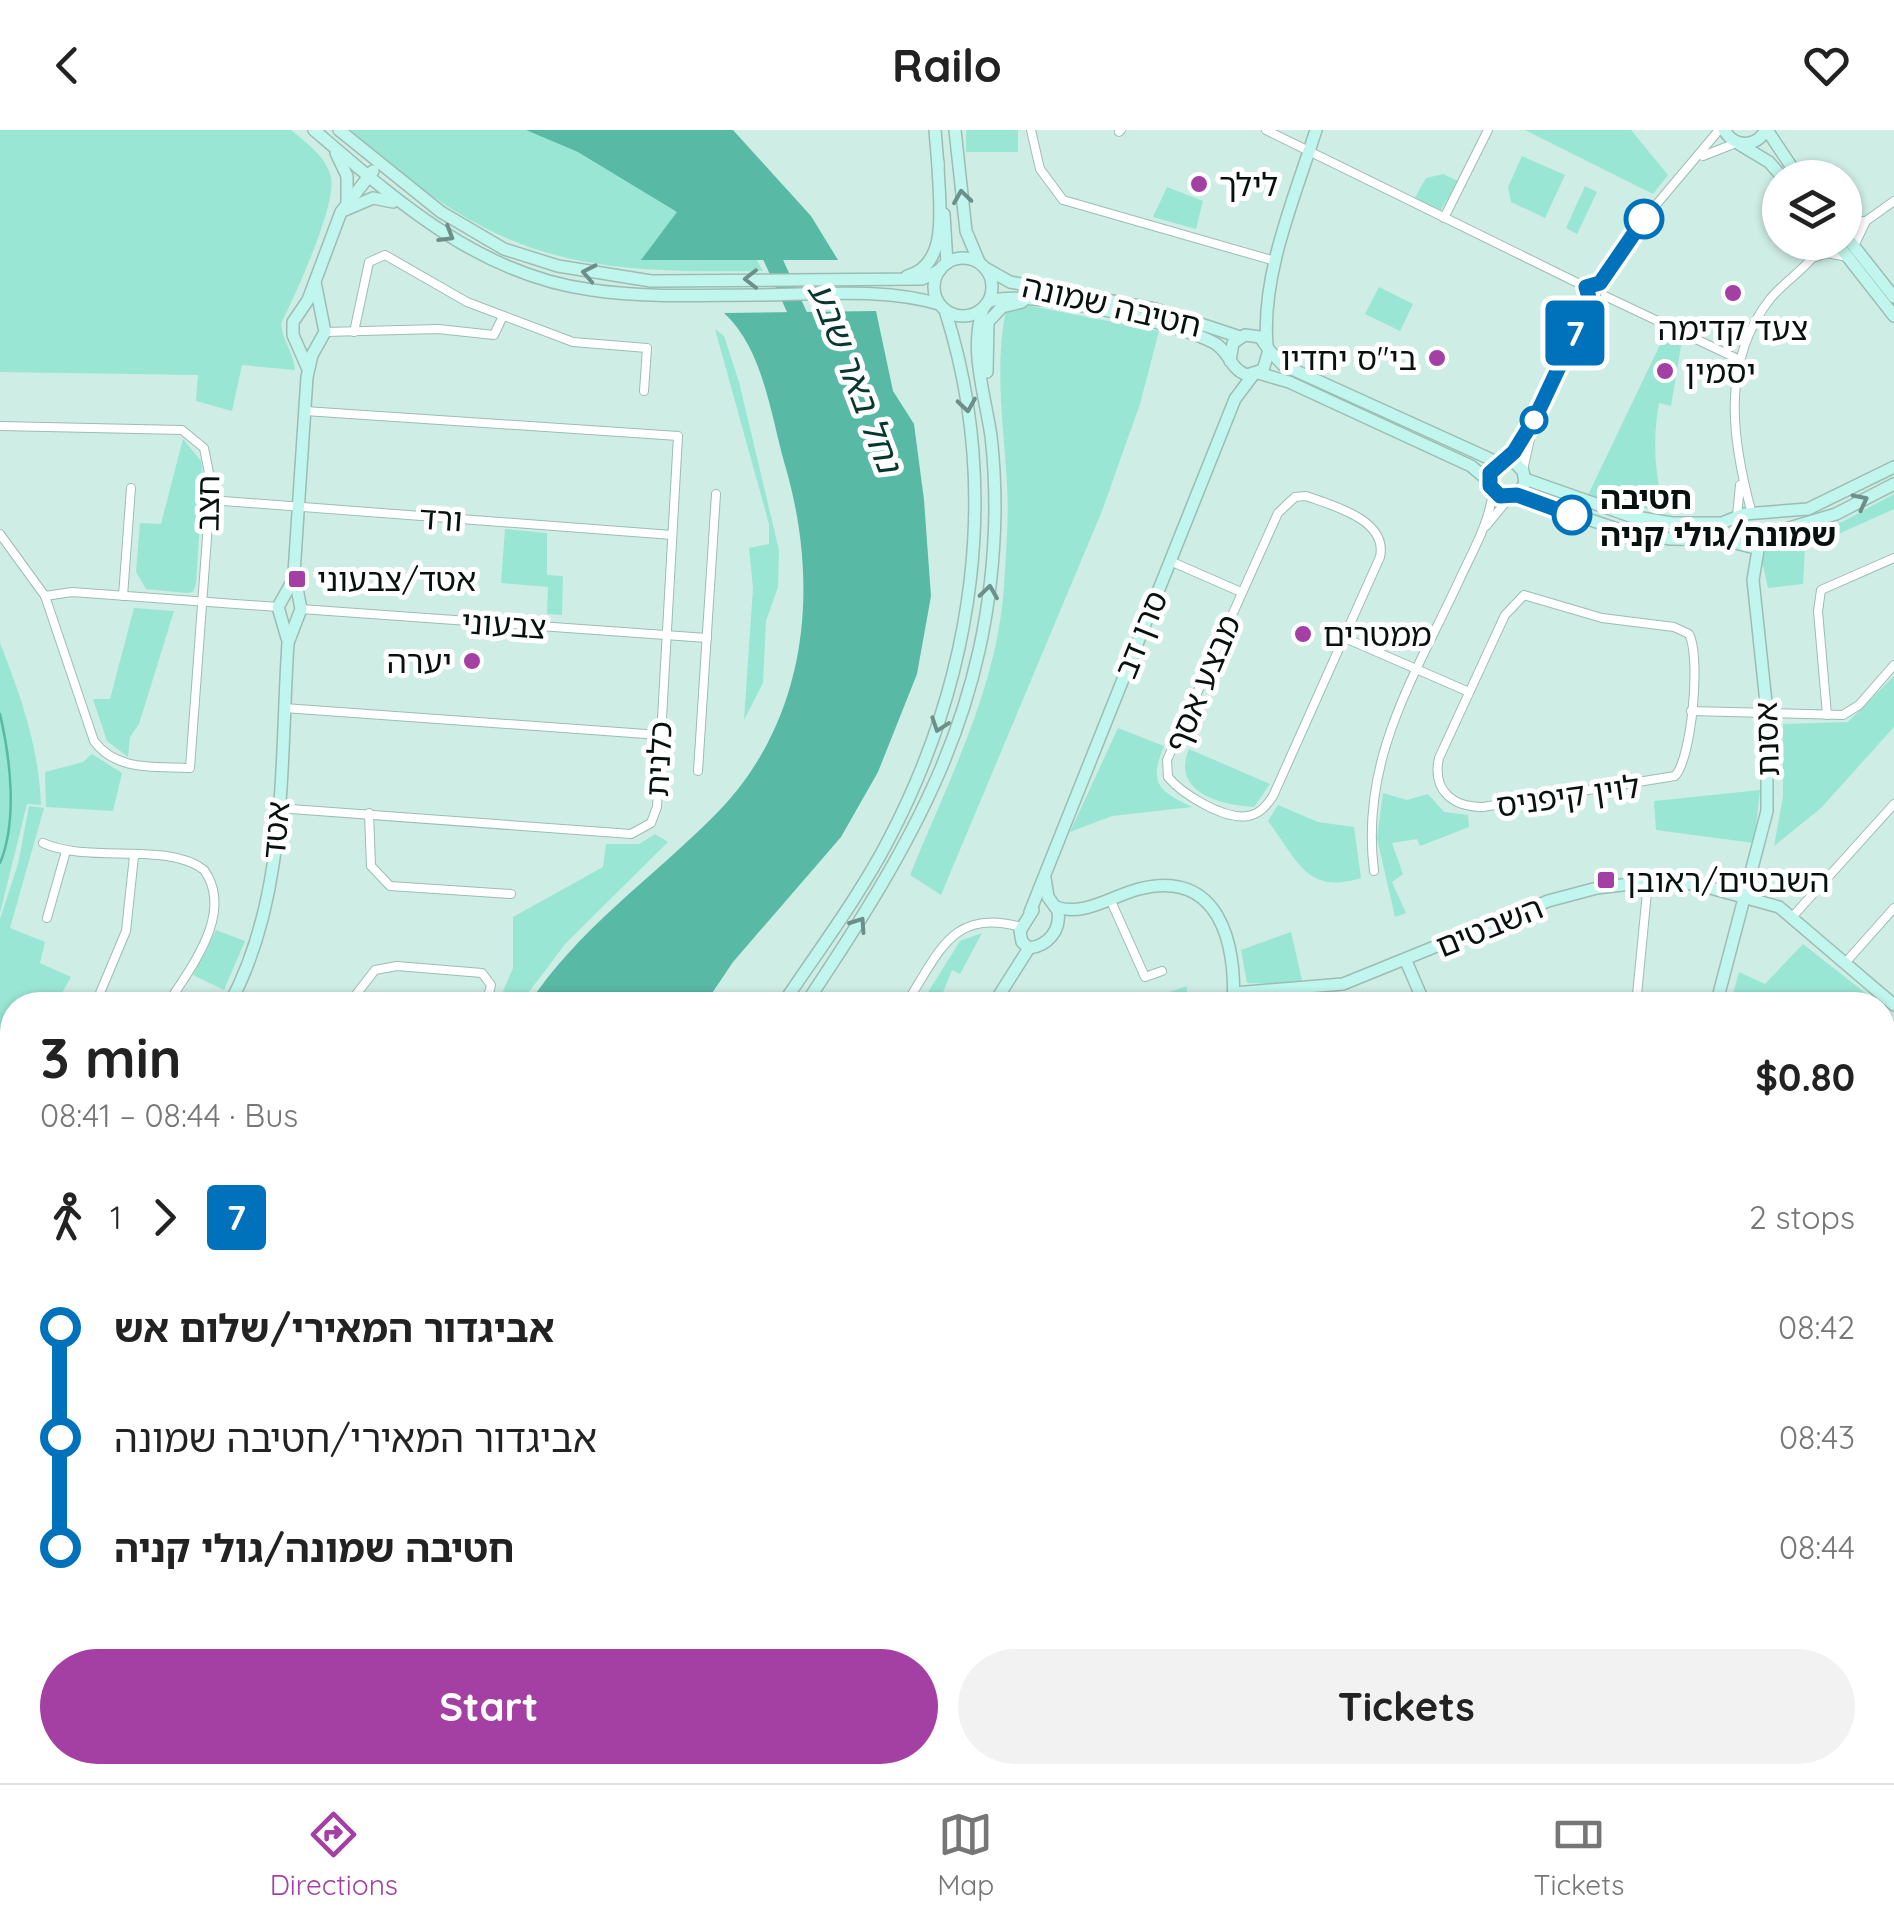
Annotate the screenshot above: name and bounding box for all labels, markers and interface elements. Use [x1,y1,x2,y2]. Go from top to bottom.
text: Railo [892,37,1002,93]
icon: back [40,38,95,93]
icon: heart [1799,38,1854,93]
map controls [1762,160,1862,260]
button: layers [1762,160,1862,260]
place label: לילך [1219,164,1278,204]
marker: לילך [1188,173,1210,195]
one-way arrow [952,189,973,206]
unlabelled marker [1625,200,1663,238]
one-way arrow [436,223,454,242]
one-way arrow [581,263,598,284]
street label: חטיבה שמונה [1019,265,1205,345]
one-way arrow [743,268,758,290]
water label: נחל באר שבע [800,276,913,481]
marker: צעד קדימה [1722,282,1744,304]
line badge: 7 [1542,300,1608,366]
place label: צעד קדימה [1658,308,1808,348]
text: 7 [1565,311,1585,355]
place label: בי"ס יחדיו [1281,338,1417,378]
marker: בי"ס יחדיו [1426,347,1448,369]
place label: יסמין [1685,351,1756,391]
marker: יסמין [1654,360,1676,382]
one-way arrow [955,397,976,414]
unlabelled marker [1521,407,1547,433]
street label: חצב [187,474,227,532]
place label: חטיבה שמונה/גולי קניה [1600,477,1836,554]
one-way arrow [1851,494,1869,513]
marker: חטיבה שמונה/גולי קניה [1553,496,1591,534]
street label: ורד [418,497,464,539]
place label: אטד/צבעוני [317,559,476,599]
marker: אטד/צבעוני [286,568,308,590]
one-way arrow [978,584,999,600]
street label: סרן דב [1104,585,1176,683]
street label: צבעוני [460,601,548,647]
street label: מבצע אסף [1155,609,1249,757]
place label: ממטרים [1323,614,1432,654]
marker: ממטרים [1292,623,1314,645]
place label: יערה [387,641,452,681]
marker: יערה [461,650,483,672]
street label: אסנת [1745,701,1787,777]
one-way arrow [930,716,950,733]
street label: כלנית [636,720,680,798]
street label: לוין קיפניס [1494,765,1642,825]
street label: אטד [253,800,297,860]
place label: השבטים/ראובן [1626,860,1830,900]
marker: השבטים/ראובן [1595,869,1617,891]
street label: השבטים [1430,887,1548,965]
one-way arrow [847,916,865,935]
text: 3 min [40,1023,181,1092]
text: $0.80 [1755,1053,1855,1101]
text: 08:41 – 08:44 · Bus [40,1095,298,1135]
icon: walk [40,1190,95,1245]
icon: forward [137,1190,192,1245]
text: 7 [227,1195,246,1239]
text: 1 [110,1197,122,1237]
text: 2 stops [1749,1197,1855,1237]
text: אביגדור המאירי/שלום אש [114,1304,554,1352]
text: 08:42 [1778,1307,1855,1347]
text: אביגדור המאירי/חטיבה שמונה [114,1414,597,1462]
text: 08:43 [1779,1417,1855,1457]
text: חטיבה שמונה/גולי קניה [114,1524,514,1572]
text: 08:44 [1779,1527,1855,1567]
button: Start [40,1649,938,1764]
button: Tickets [958,1649,1855,1764]
tab: Directions [270,1807,398,1902]
tab: Map [937,1807,994,1902]
tab: Tickets [1534,1807,1624,1902]

